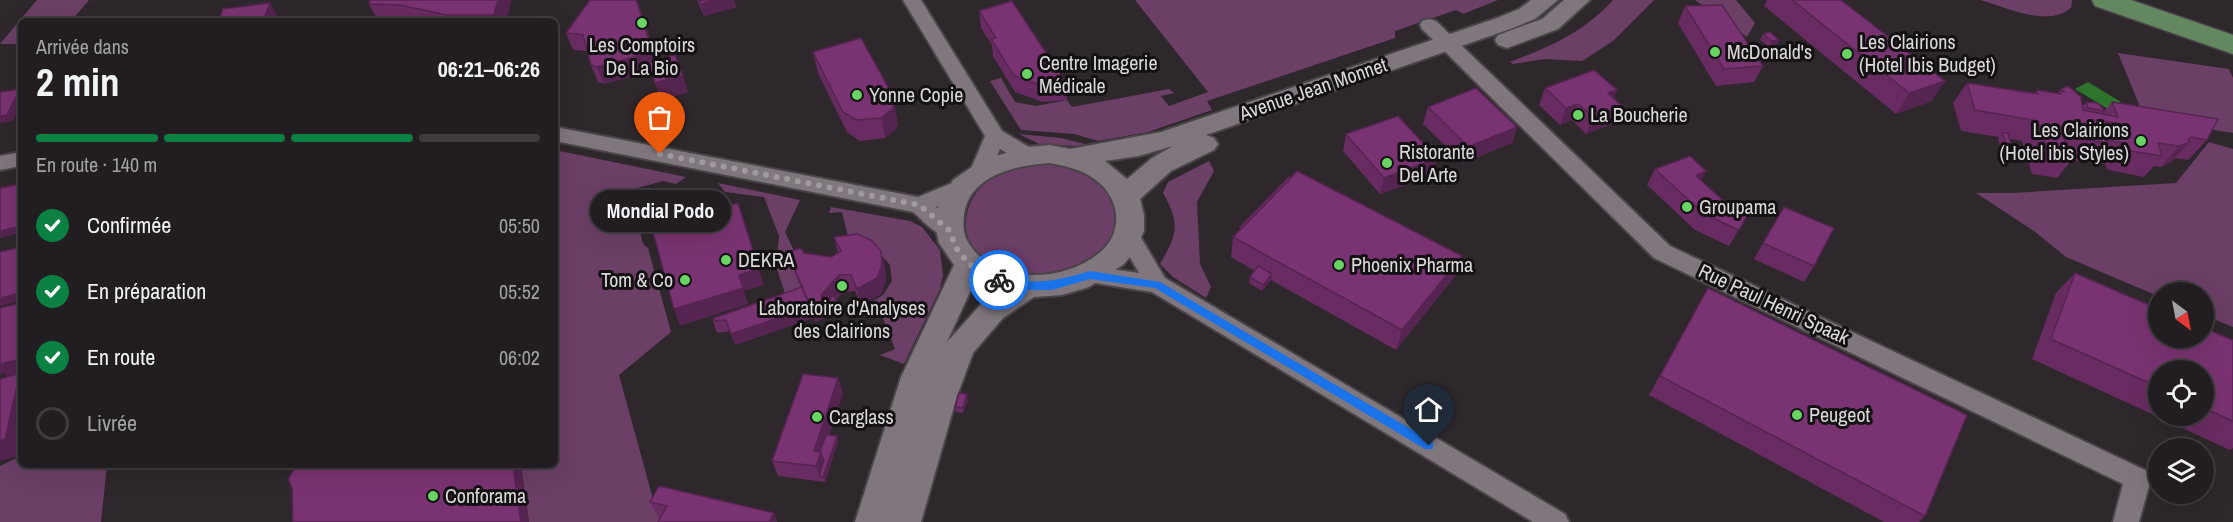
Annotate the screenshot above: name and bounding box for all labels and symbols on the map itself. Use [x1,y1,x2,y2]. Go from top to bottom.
marker: Les Comptoirs De La Bio [635,16,649,30]
place label: Les Clairions (Hotel Ibis Budget) [1859,28,1996,78]
place label: Les Comptoirs De La Bio [589,31,695,81]
place label: McDonald's [1727,38,1812,65]
marker: McDonald's [1708,45,1722,59]
marker: Les Clairions (Hotel Ibis Budget) [1840,47,1854,61]
place label: Centre Imagerie Médicale [1039,49,1158,99]
street label: Avenue Jean Monnet [1234,50,1391,127]
marker: Centre Imagerie Médicale [1020,67,1034,81]
place label: Yonne Copie [869,81,963,108]
marker: Yonne Copie [850,88,864,102]
pin [634,92,685,154]
place label: La Boucherie [1590,101,1688,128]
marker: La Boucherie [1571,108,1585,122]
place label: Les Clairions (Hotel ibis Styles) [2000,116,2129,166]
marker: Les Clairions (Hotel ibis Styles) [2134,134,2148,148]
place label: Ristorante Del Arte [1399,138,1475,188]
marker: Ristorante Del Arte [1380,156,1394,170]
callout: Mondial Podo [590,190,730,232]
place label: Groupama [1699,193,1776,220]
marker: Groupama [1680,200,1694,214]
place label: DEKRA [738,246,795,273]
courier [969,250,1029,310]
place label: Phoenix Pharma [1351,251,1473,278]
marker: DEKRA [719,253,733,267]
street label: Rue Paul Henri Spaak [1695,257,1855,351]
marker: Phoenix Pharma [1332,258,1346,272]
place label: Tom & Co [601,266,673,293]
marker: Tom & Co [678,273,692,287]
marker: Laboratoire d'Analyses des Clairions [835,279,849,293]
north arrow [2148,282,2214,348]
place label: Laboratoire d'Analyses des Clairions [758,294,926,344]
pin [1403,384,1454,446]
place label: Peugeot [1809,401,1871,428]
place label: Carglass [829,403,894,430]
marker: Peugeot [1790,408,1804,422]
marker: Carglass [810,410,824,424]
place label: Conforama [445,482,526,509]
marker: Conforama [426,489,440,503]

